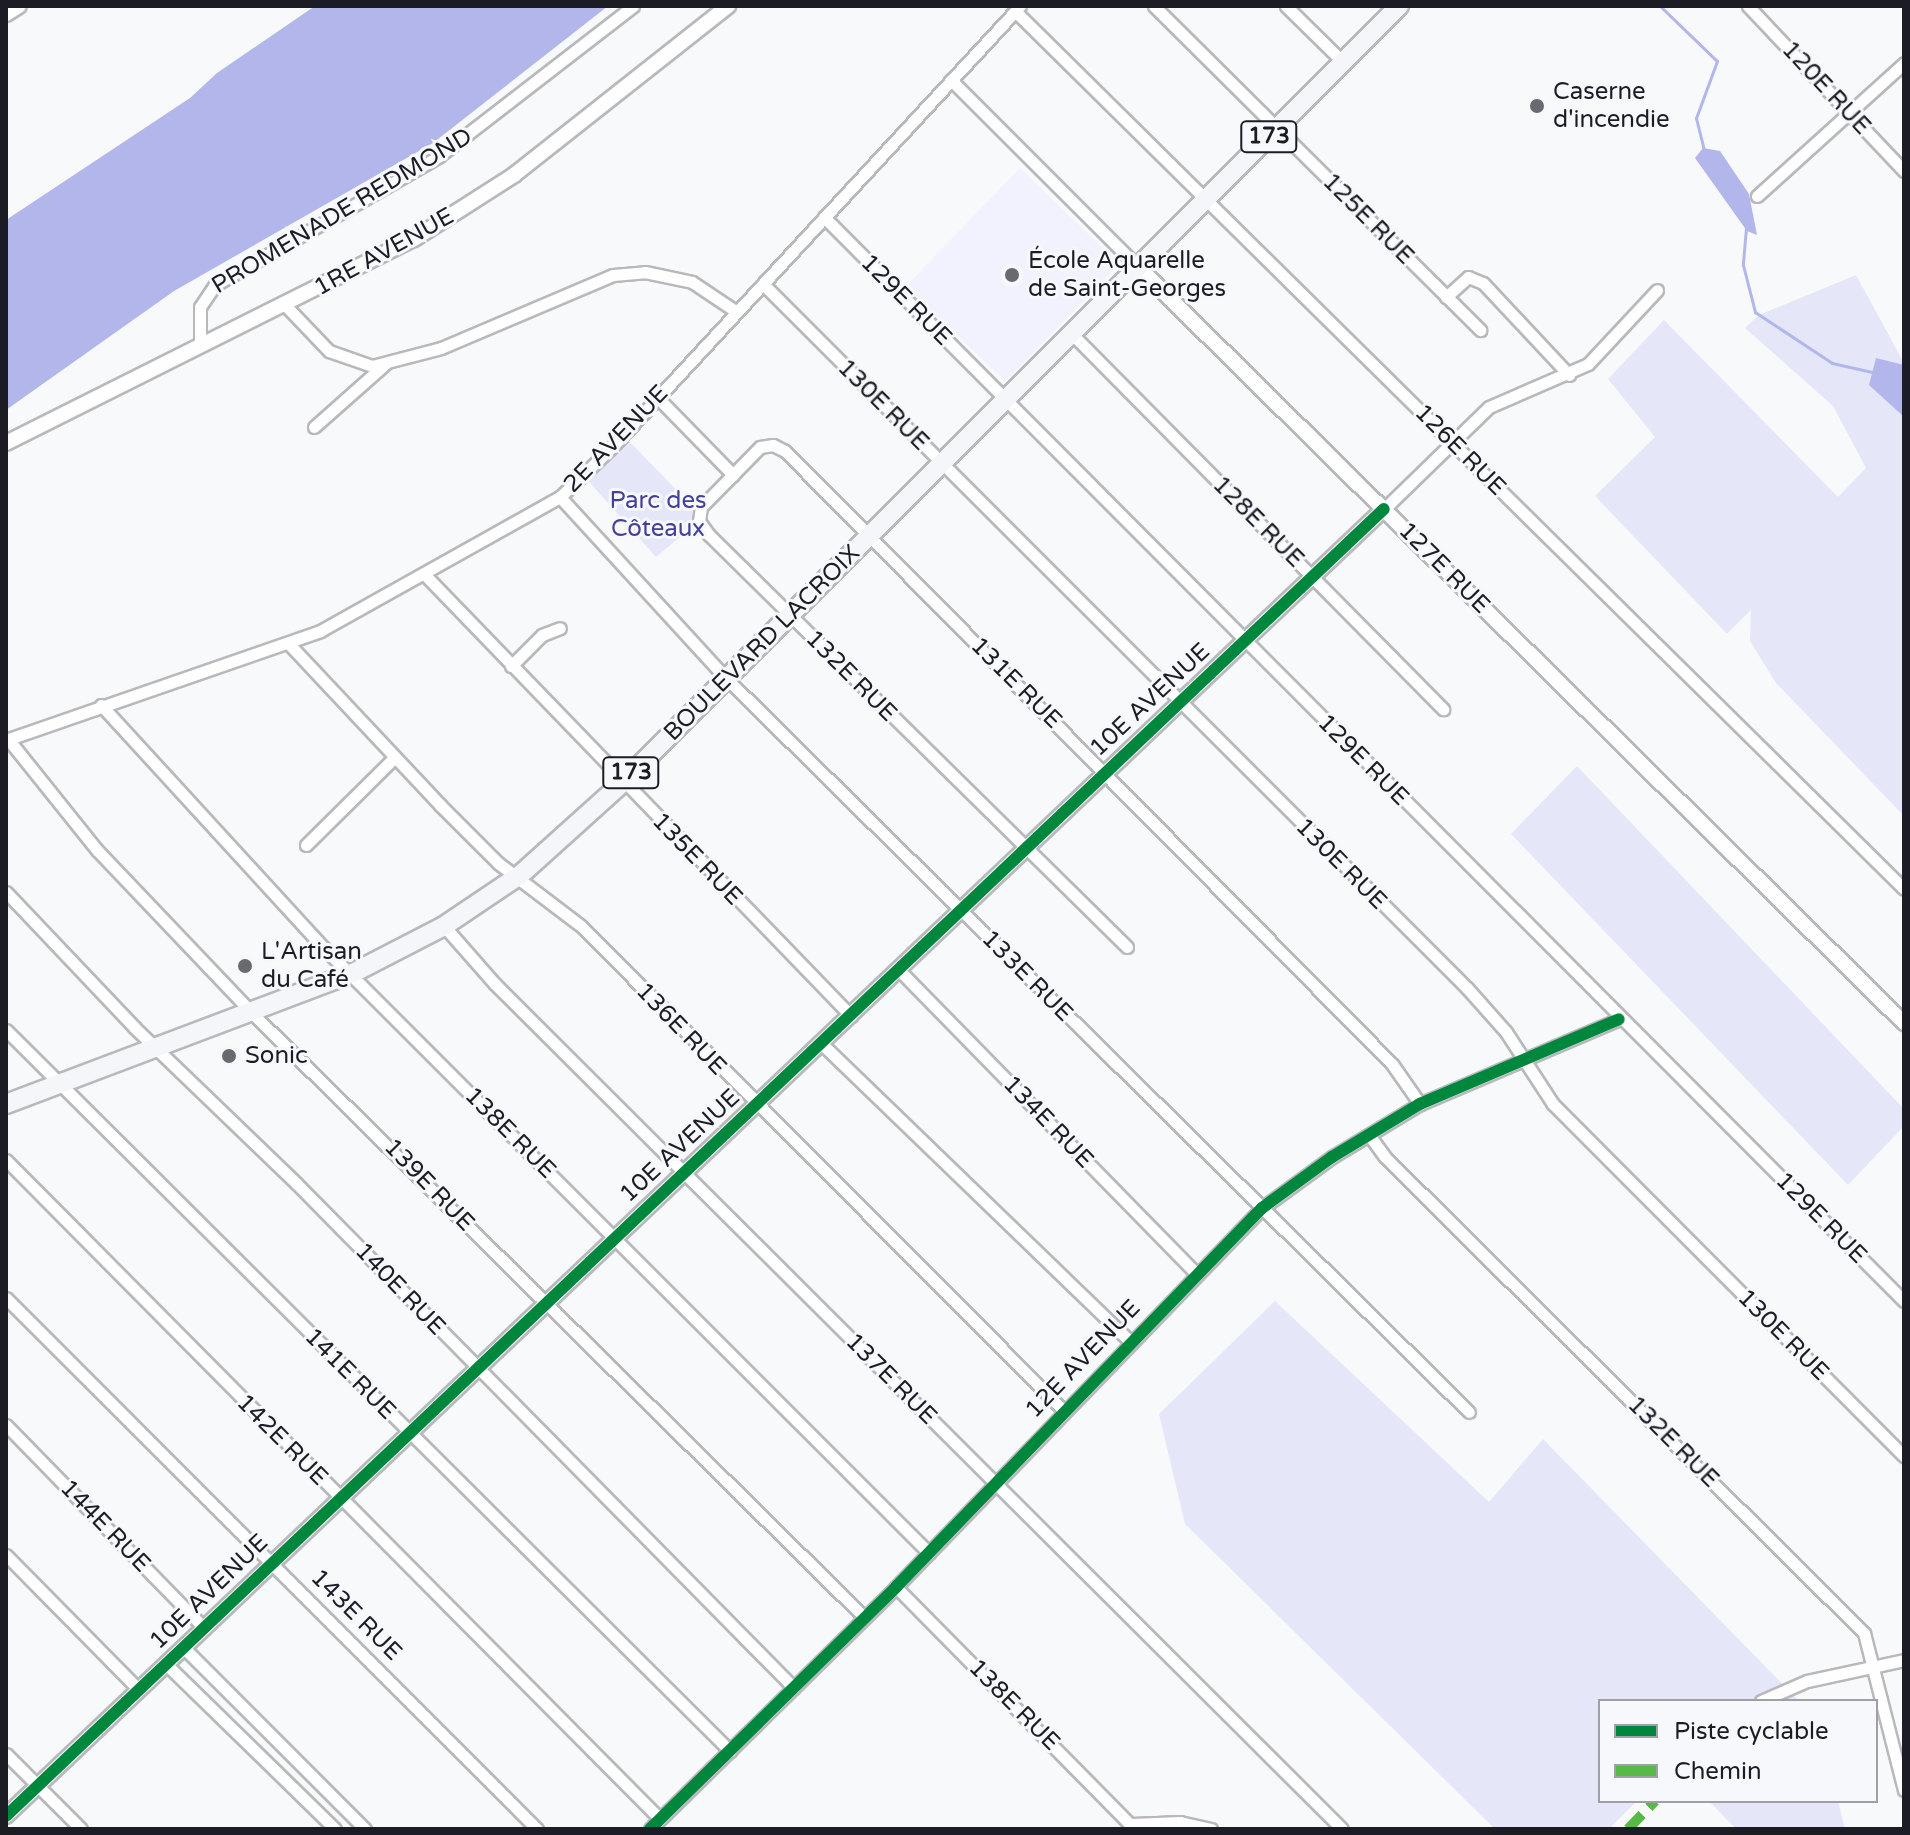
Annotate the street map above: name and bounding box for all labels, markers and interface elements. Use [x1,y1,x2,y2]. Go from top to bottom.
street label: 120E RUE [1775,35,1877,141]
place label: Caserne d'incendie [1553,78,1670,134]
marker: Caserne d'incendie [1528,97,1546,115]
road number: 173 [1239,119,1299,155]
street label: PROMENADE REDMOND [207,122,477,300]
street label: 125E RUE [1316,167,1420,271]
street label: 1RE AVENUE [309,202,459,302]
place label: École Aquarelle de Saint-Georges [1028,247,1226,303]
street label: 129E RUE [854,248,958,352]
marker: École Aquarelle de Saint-Georges [1003,266,1021,284]
street label: 130E RUE [831,353,935,457]
street label: 2E AVENUE [558,379,674,499]
street label: 126E RUE [1408,398,1512,502]
street label: 128E RUE [1206,470,1310,574]
park label: Parc des Côteaux [609,487,707,543]
street label: 127E RUE [1392,516,1496,620]
street label: BOULEVARD LACROIX [658,539,866,747]
street label: 132E RUE [799,624,903,728]
street label: 131E RUE [964,631,1068,735]
street label: 10E AVENUE [1084,637,1216,763]
street label: 129E RUE [1311,708,1415,812]
road number: 173 [601,755,661,791]
street label: 135E RUE [646,807,748,911]
street label: 130E RUE [1289,812,1393,916]
street label: 133E RUE [975,924,1079,1028]
place label: L'Artisan du Café [261,938,362,994]
marker: L'Artisan du Café [236,957,254,975]
street label: 136E RUE [630,977,732,1081]
place label: Sonic [245,1042,308,1070]
marker: Sonic [220,1047,238,1065]
street label: 134E RUE [997,1070,1099,1174]
street label: 138E RUE [458,1081,562,1185]
street label: 10E AVENUE [614,1083,746,1209]
street label: 139E RUE [378,1133,480,1237]
street label: 129E RUE [1769,1166,1873,1270]
street label: 140E RUE [349,1237,451,1341]
street label: 130E RUE [1731,1283,1835,1387]
street label: 12E AVENUE [1019,1294,1147,1424]
street label: 141E RUE [298,1322,402,1426]
street label: 137E RUE [839,1327,943,1431]
street label: 142E RUE [230,1388,334,1492]
street label: 132E RUE [1621,1390,1725,1494]
street label: 144E RUE [54,1474,156,1578]
street label: 10E AVENUE [144,1528,274,1656]
street label: 143E RUE [304,1563,408,1667]
street label: 138E RUE [962,1653,1066,1757]
legend [1598,1699,1878,1803]
text: Piste cyclable [1674,1717,1829,1746]
text: Chemin [1674,1757,1762,1786]

